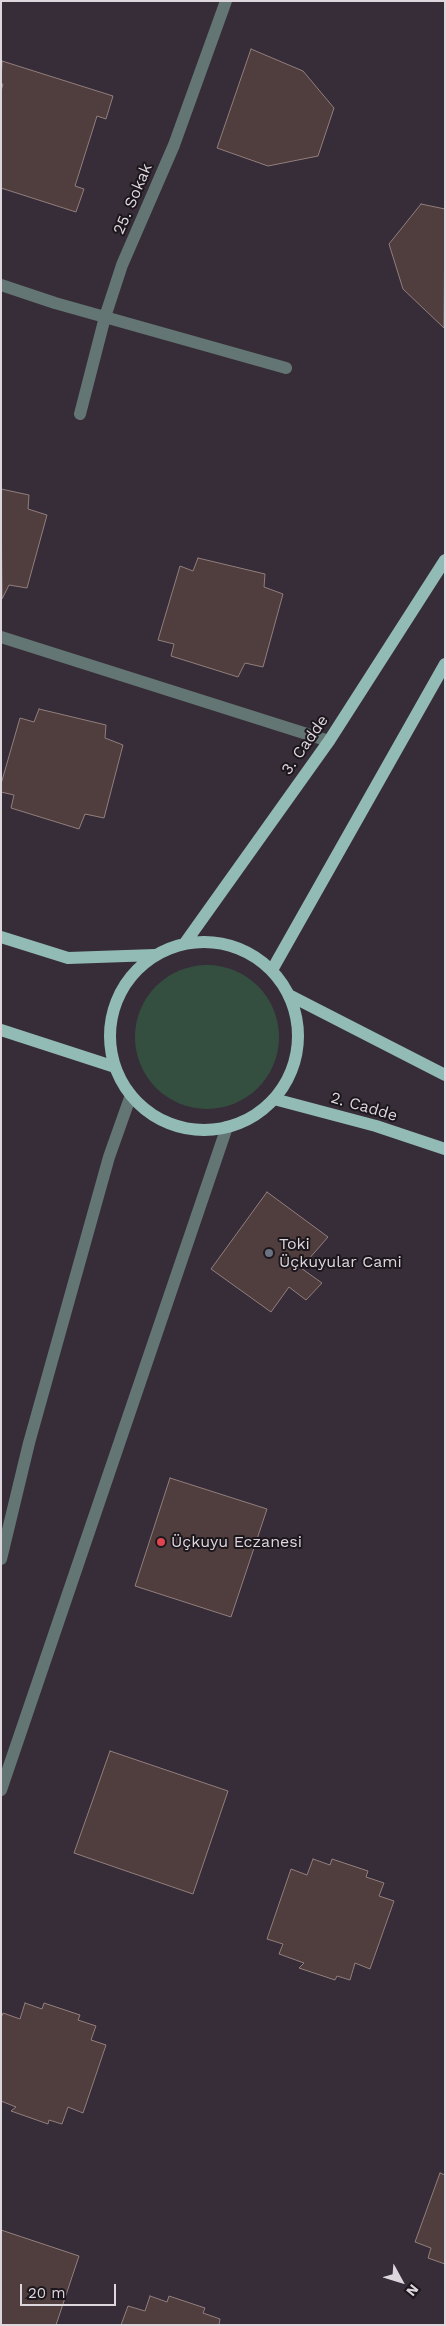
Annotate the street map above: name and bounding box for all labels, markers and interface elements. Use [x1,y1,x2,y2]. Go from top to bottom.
street label: 25. Sokak [109,161,157,237]
street label: 3. Cadde [278,711,332,779]
street label: 2. Cadde [328,1088,400,1126]
place label: Toki Üçkuyular Cami [279,1234,402,1272]
marker: Toki Üçkuyular Cami [263,1247,275,1259]
place label: Üçkuyu Eczanesi [171,1532,302,1552]
marker: Üçkuyu Eczanesi [155,1536,167,1548]
north arrow [376,2256,426,2306]
scale bar [22,2274,119,2306]
text: N [403,2281,422,2300]
text: 20 m [28,2284,66,2302]

